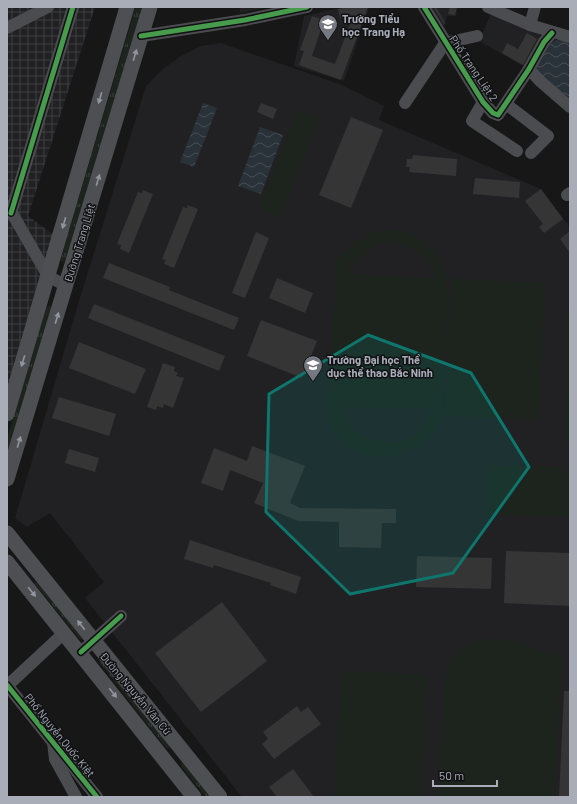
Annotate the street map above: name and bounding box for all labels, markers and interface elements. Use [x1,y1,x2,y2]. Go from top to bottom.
place label: Trường Tiểu học Trang Hạ [342,12,405,38]
school or university icon: Trường Tiểu học Trang Hạ [317,13,339,41]
street label: Phố Trang Liệt 2 [447,33,501,104]
one-way arrow [132,49,138,61]
one-way arrow [97,92,103,104]
one-way arrow [95,174,101,186]
street label: Đường Trang Liệt [61,202,97,284]
one-way arrow [61,217,67,229]
one-way arrow [54,311,60,323]
place label: Trường Đại học Thể dục thể thao Bắc Ninh [327,353,433,379]
school or university icon: Trường Đại học Thể dục thể thao Bắc Ninh [302,354,324,382]
one-way arrow [20,355,26,367]
one-way arrow [16,436,22,448]
one-way arrow [27,586,36,597]
one-way arrow [77,620,85,631]
street label: Đường Nguyễn Văn Cừ [98,649,175,738]
one-way arrow [108,688,117,699]
street label: Phố Nguyễn Quốc Kiệt [22,691,98,779]
scale bar [433,762,497,788]
text: 50 m [439,768,464,782]

